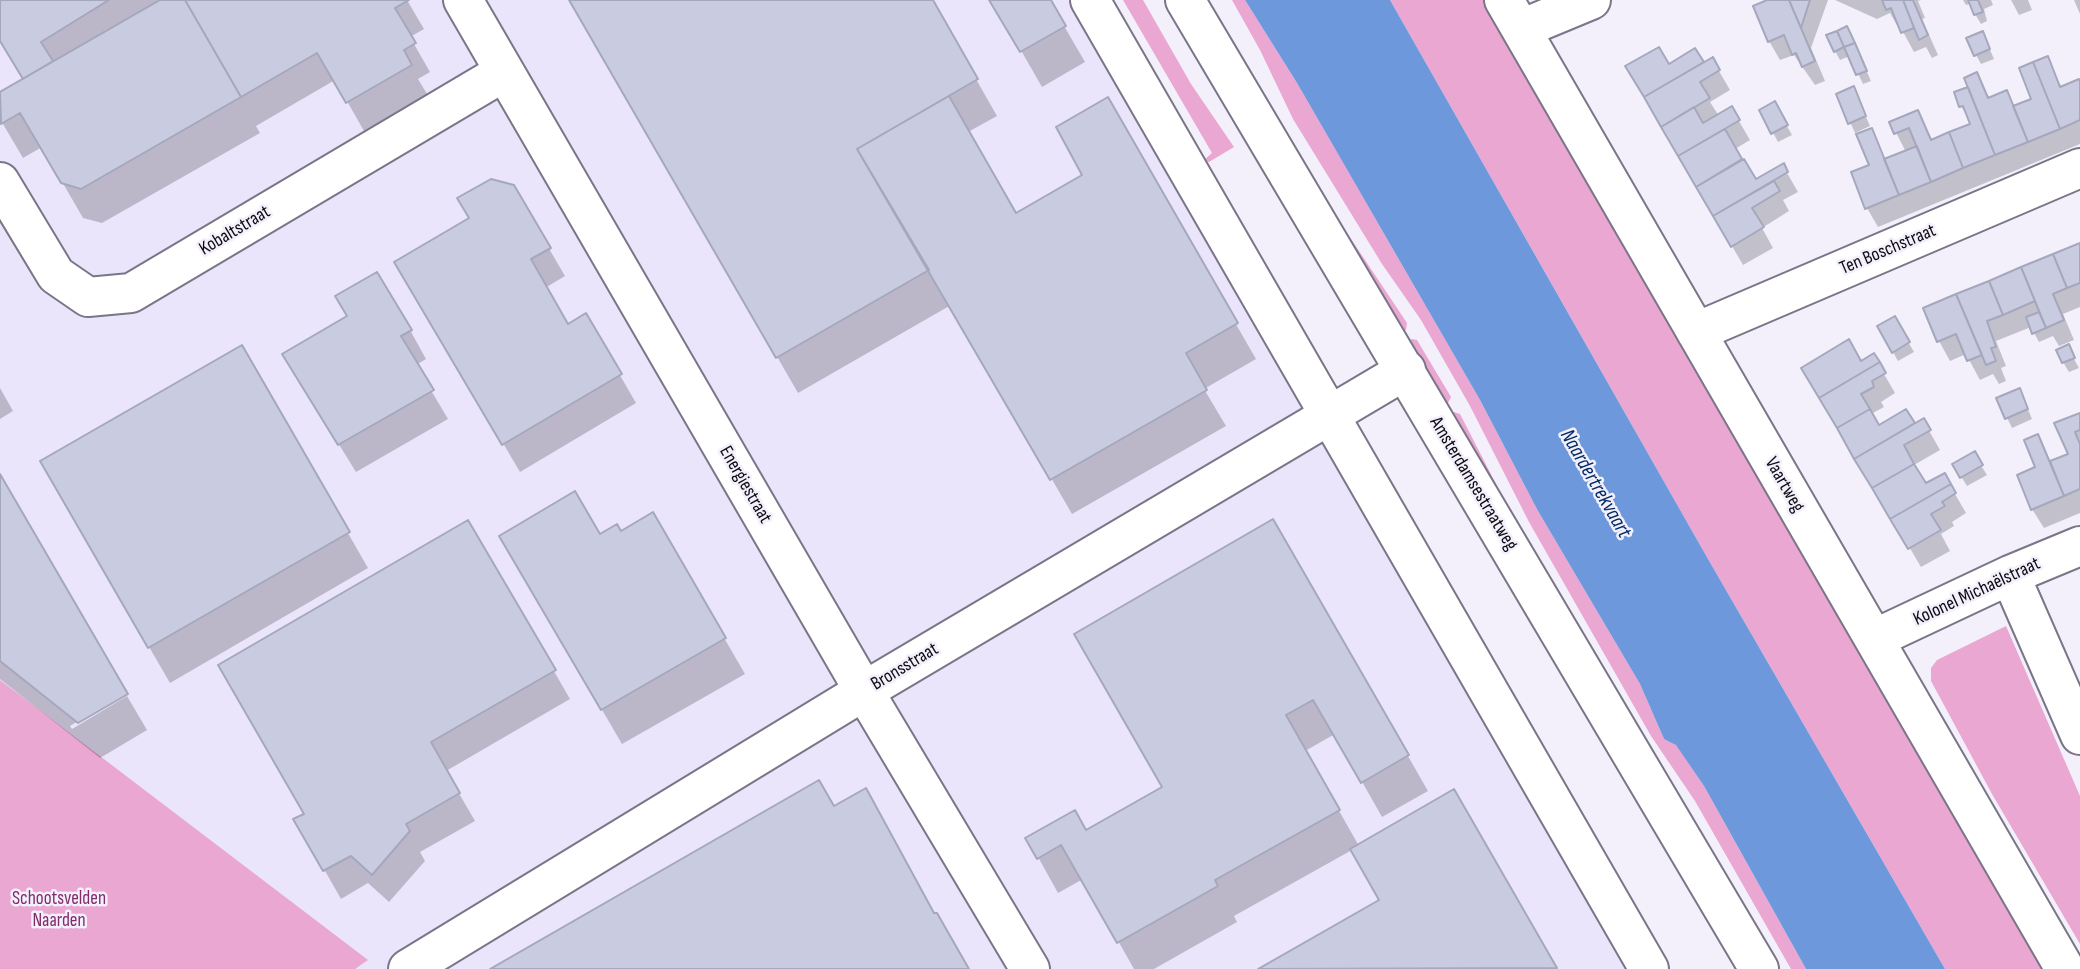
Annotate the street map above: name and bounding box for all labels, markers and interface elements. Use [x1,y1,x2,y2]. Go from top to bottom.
street label: Kobaltstraat [195,201,275,261]
street label: Ten Boschstraat [1836,220,1940,280]
street label: Amsterdamsestraatweg [1424,413,1522,555]
water label: Naardertrekvaart [1554,425,1636,543]
street label: Energiestraat [714,442,776,528]
street label: Vaartweg [1759,453,1809,517]
street label: Kolonel Michaëlstraat [1910,553,2044,631]
street label: Bronsstraat [867,638,943,696]
park label: Schootsvelden Naarden [12,888,106,932]

